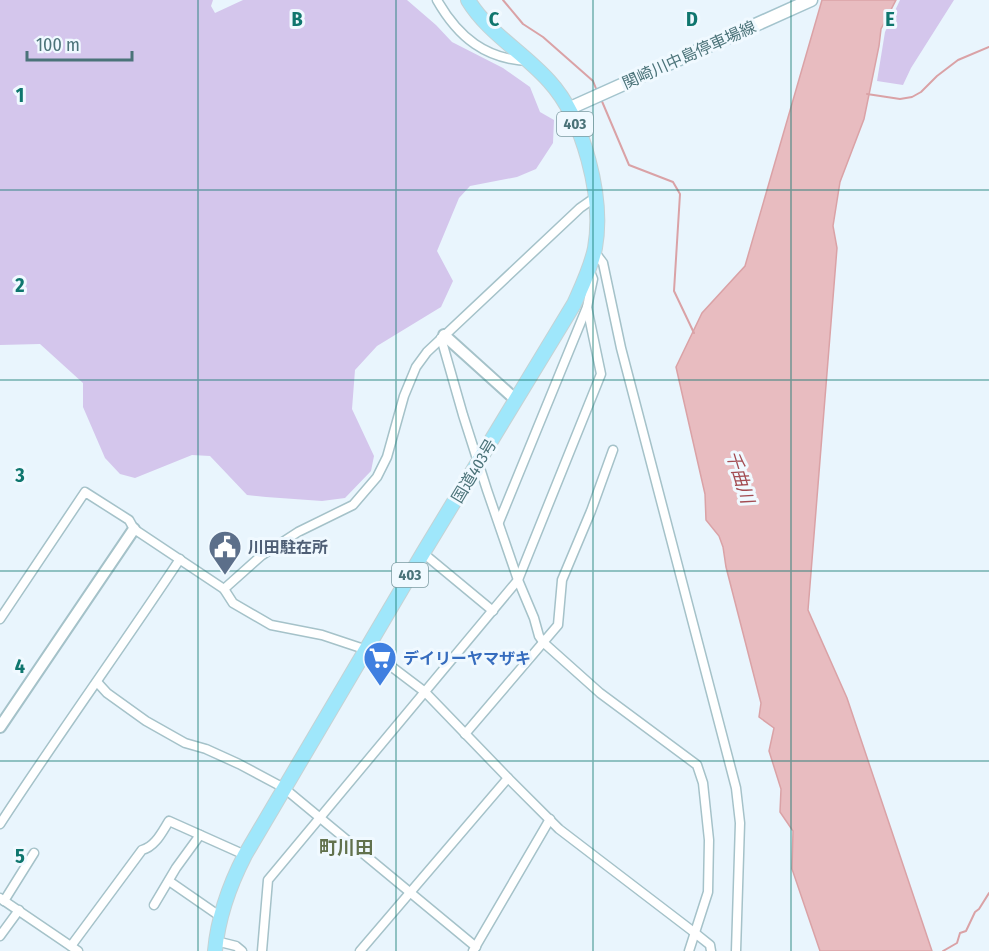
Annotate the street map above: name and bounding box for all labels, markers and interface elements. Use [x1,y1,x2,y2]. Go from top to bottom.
text: B [291,7,303,31]
text: C [489,7,500,31]
text: D [686,7,698,31]
text: E [885,7,895,31]
street label: 関崎川中島停車場線 [619,17,759,93]
scale bar [27,24,132,62]
text: 100 m [36,34,80,56]
text: 1 [16,83,24,107]
road number: 403 [557,112,593,136]
text: 2 [14,273,25,297]
street label: 国道403号 [448,436,500,506]
water label: 千曲川 [722,448,759,508]
text: 3 [14,463,25,487]
public building icon: 川田駐在所 [207,529,243,576]
place label: 川田駐在所 [248,538,328,557]
road number: 403 [392,563,428,587]
supermarket icon: デイリーヤマザキ [362,640,398,687]
place label: デイリーヤマザキ [403,649,531,668]
text: 4 [15,654,25,678]
district label: 町川田 [319,837,373,859]
text: 5 [15,844,25,868]

